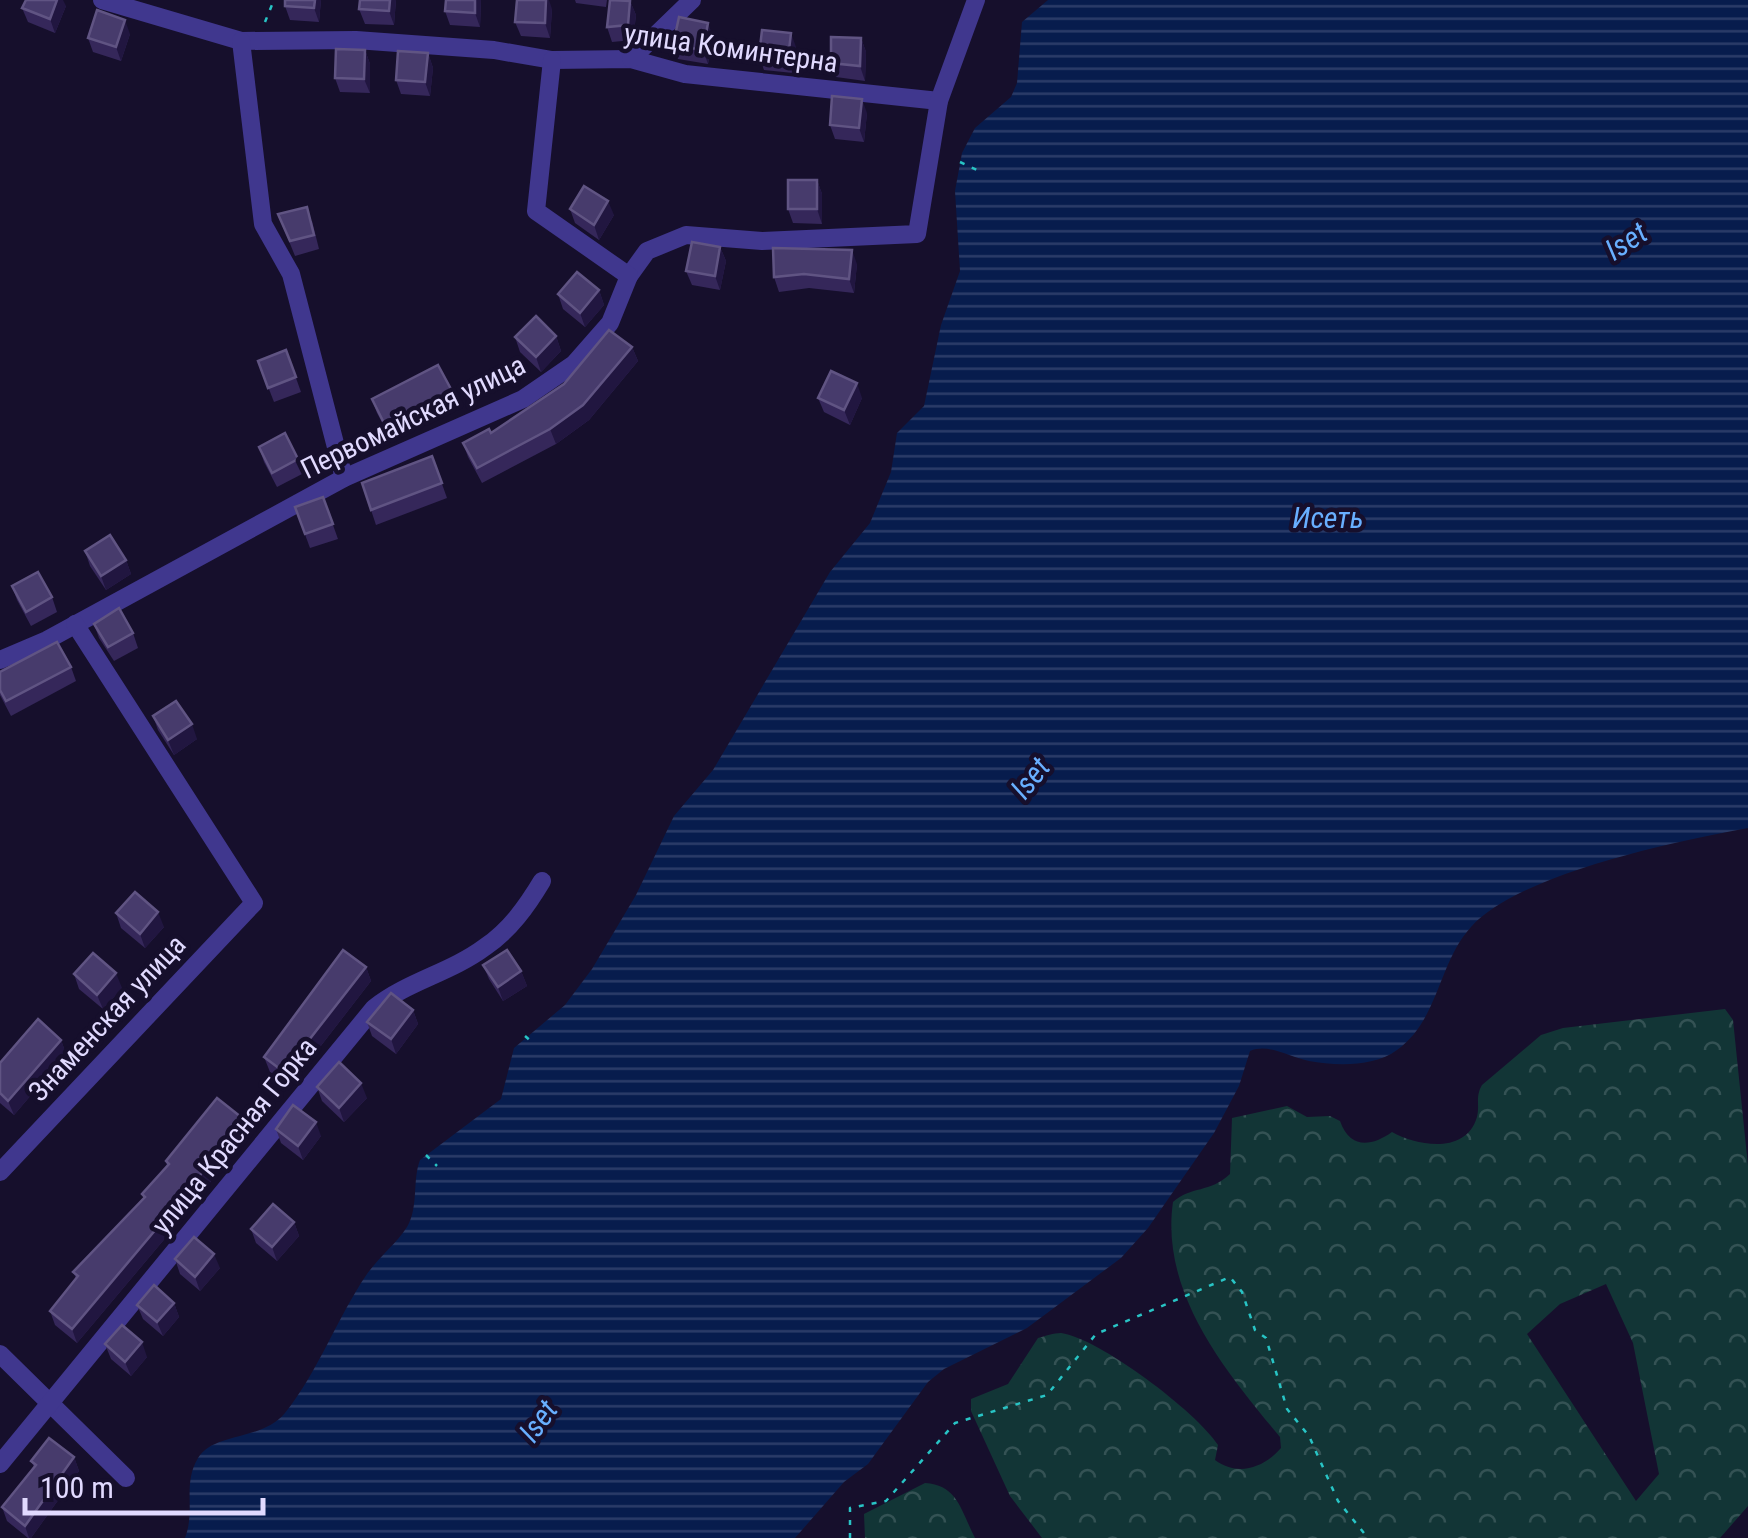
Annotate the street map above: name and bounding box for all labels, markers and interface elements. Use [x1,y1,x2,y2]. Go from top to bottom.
street label: улица Коминтерна [622,17,840,79]
water label: Iset [1599,214,1654,267]
street label: Первомайская улица [295,348,531,486]
water label: Исеть [1292,500,1364,535]
water label: Iset [1003,750,1057,806]
street label: Знаменская улица [22,928,192,1108]
street label: улица Красная Горка [145,1031,323,1241]
water label: Iset [511,1393,565,1449]
scale bar [25,1453,262,1515]
text: 100 m [40,1470,114,1505]

